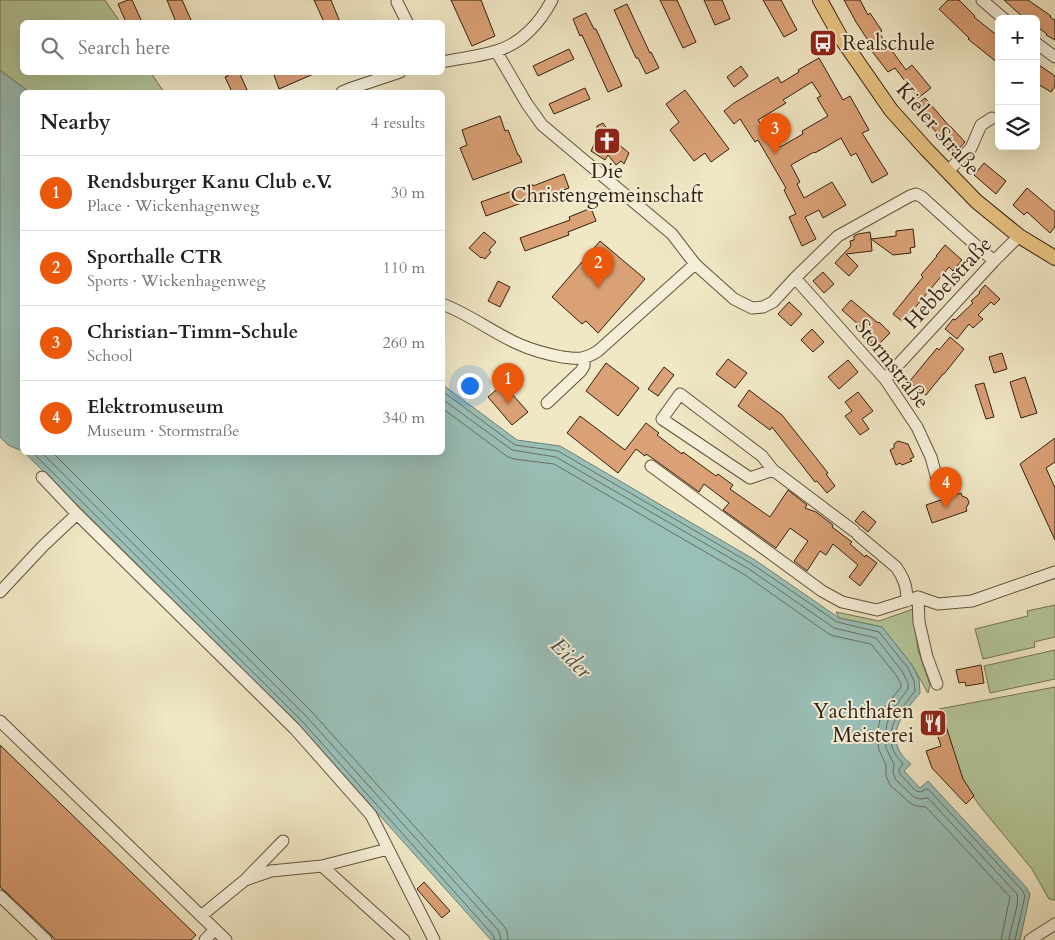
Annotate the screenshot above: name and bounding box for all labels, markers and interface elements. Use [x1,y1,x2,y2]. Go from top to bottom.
map controls [995,15,1040,150]
button: + [995,15,1040,60]
search box [20,20,445,75]
bus stop icon: Realschule [808,28,838,58]
place label: Realschule [842,29,935,58]
icon: search [38,34,66,62]
text: Search here [78,35,170,61]
button: − [995,60,1040,105]
street label: Kieler Straße [889,76,987,182]
button: layers [995,105,1040,150]
text: Nearby [40,108,111,137]
text: 4 results [371,112,425,134]
pin: 3 [759,113,791,154]
church icon: Die Christengemeinschaft [592,126,622,156]
place label: Die Christengemeinschaft [511,157,704,210]
text: Rendsburger Kanu Club e.V. [87,169,332,195]
text: 1 [52,182,60,204]
text: 30 m [391,182,425,204]
text: Place · Wickenhagenweg [87,195,259,217]
street label: Hebbelstraße [898,230,998,336]
text: Sporthalle CTR [87,244,223,270]
pin: 2 [582,247,614,288]
text: 2 [52,257,60,279]
text: 110 m [383,257,425,279]
text: Sports · Wickenhagenweg [87,270,266,292]
street label: Stormstraße [848,313,936,415]
text: Christian-Timm-Schule [87,319,298,345]
text: 3 [52,332,60,354]
text: 260 m [383,332,425,354]
text: School [87,345,132,367]
pin: 1 [492,363,524,404]
your location [457,373,483,399]
text: Elektromuseum [87,394,224,420]
text: 4 [52,407,60,429]
text: 340 m [383,407,425,429]
text: Museum · Stormstraße [87,420,239,442]
pin: 4 [930,467,962,508]
water label: Eider [544,631,599,686]
place label: Yachthafen Meisterei [813,697,914,750]
restaurant icon: Yachthafen Meisterei [918,708,948,738]

